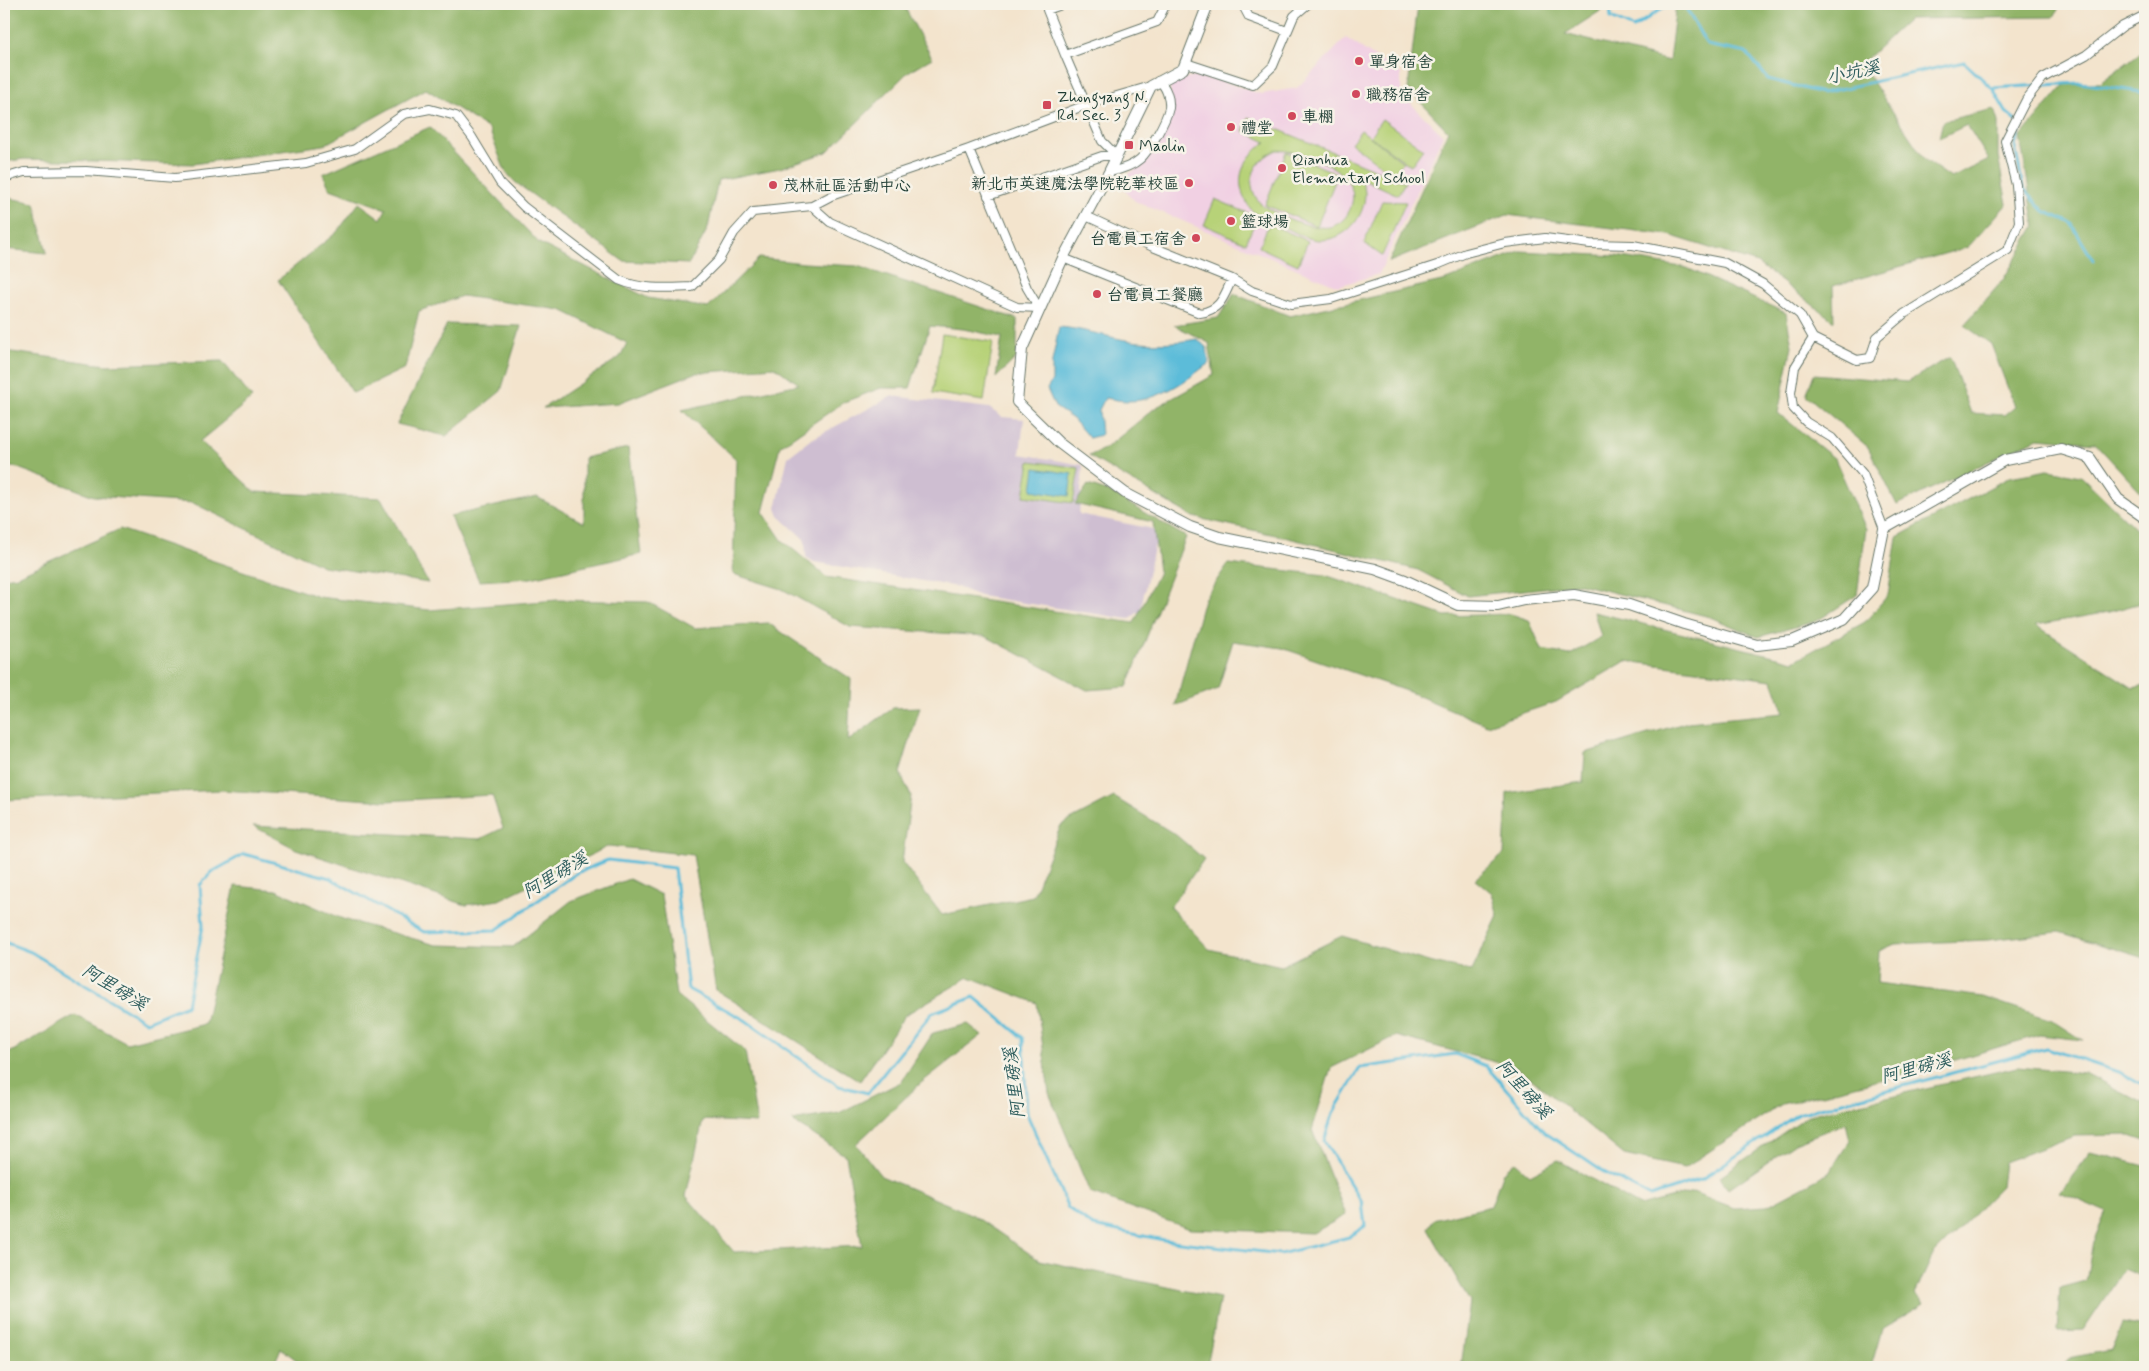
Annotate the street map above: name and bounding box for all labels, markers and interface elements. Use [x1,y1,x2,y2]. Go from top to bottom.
place label: 單身宿舍 [1369,52,1433,73]
marker: 單身宿舍 [1353,55,1365,67]
water label: 小坑溪 [1824,55,1883,90]
place label: 職務宿舍 [1366,85,1430,106]
place label: Zhongyang N. Rd. Sec. 3 [1057,87,1148,126]
marker: 職務宿舍 [1350,88,1362,100]
marker: Zhongyang N. Rd. Sec. 3 [1041,99,1053,111]
place label: 車棚 [1302,107,1334,128]
marker: 車棚 [1286,110,1298,122]
place label: 禮堂 [1241,118,1273,139]
marker: 禮堂 [1225,121,1237,133]
place label: Maolin [1139,136,1185,157]
marker: Maolin [1123,139,1135,151]
place label: Qianhua Elementary School [1292,150,1425,189]
marker: Qianhua Elementary School [1276,162,1288,174]
place label: 新北市英速魔法學院乾華校區 [971,174,1179,195]
place label: 茂林社區活動中心 [783,176,911,197]
marker: 新北市英速魔法學院乾華校區 [1183,177,1195,189]
marker: 茂林社區活動中心 [767,179,779,191]
place label: 籃球場 [1241,212,1289,233]
marker: 籃球場 [1225,215,1237,227]
place label: 台電員工宿舍 [1090,229,1186,250]
marker: 台電員工宿舍 [1190,232,1202,244]
place label: 台電員工餐廳 [1107,285,1203,306]
marker: 台電員工餐廳 [1091,288,1103,300]
water label: 阿里磅溪 [518,847,593,905]
water label: 阿里磅溪 [77,959,152,1017]
water label: 阿里磅溪 [999,1045,1031,1120]
water label: 阿里磅溪 [1878,1048,1955,1090]
water label: 阿里磅溪 [1490,1055,1557,1125]

